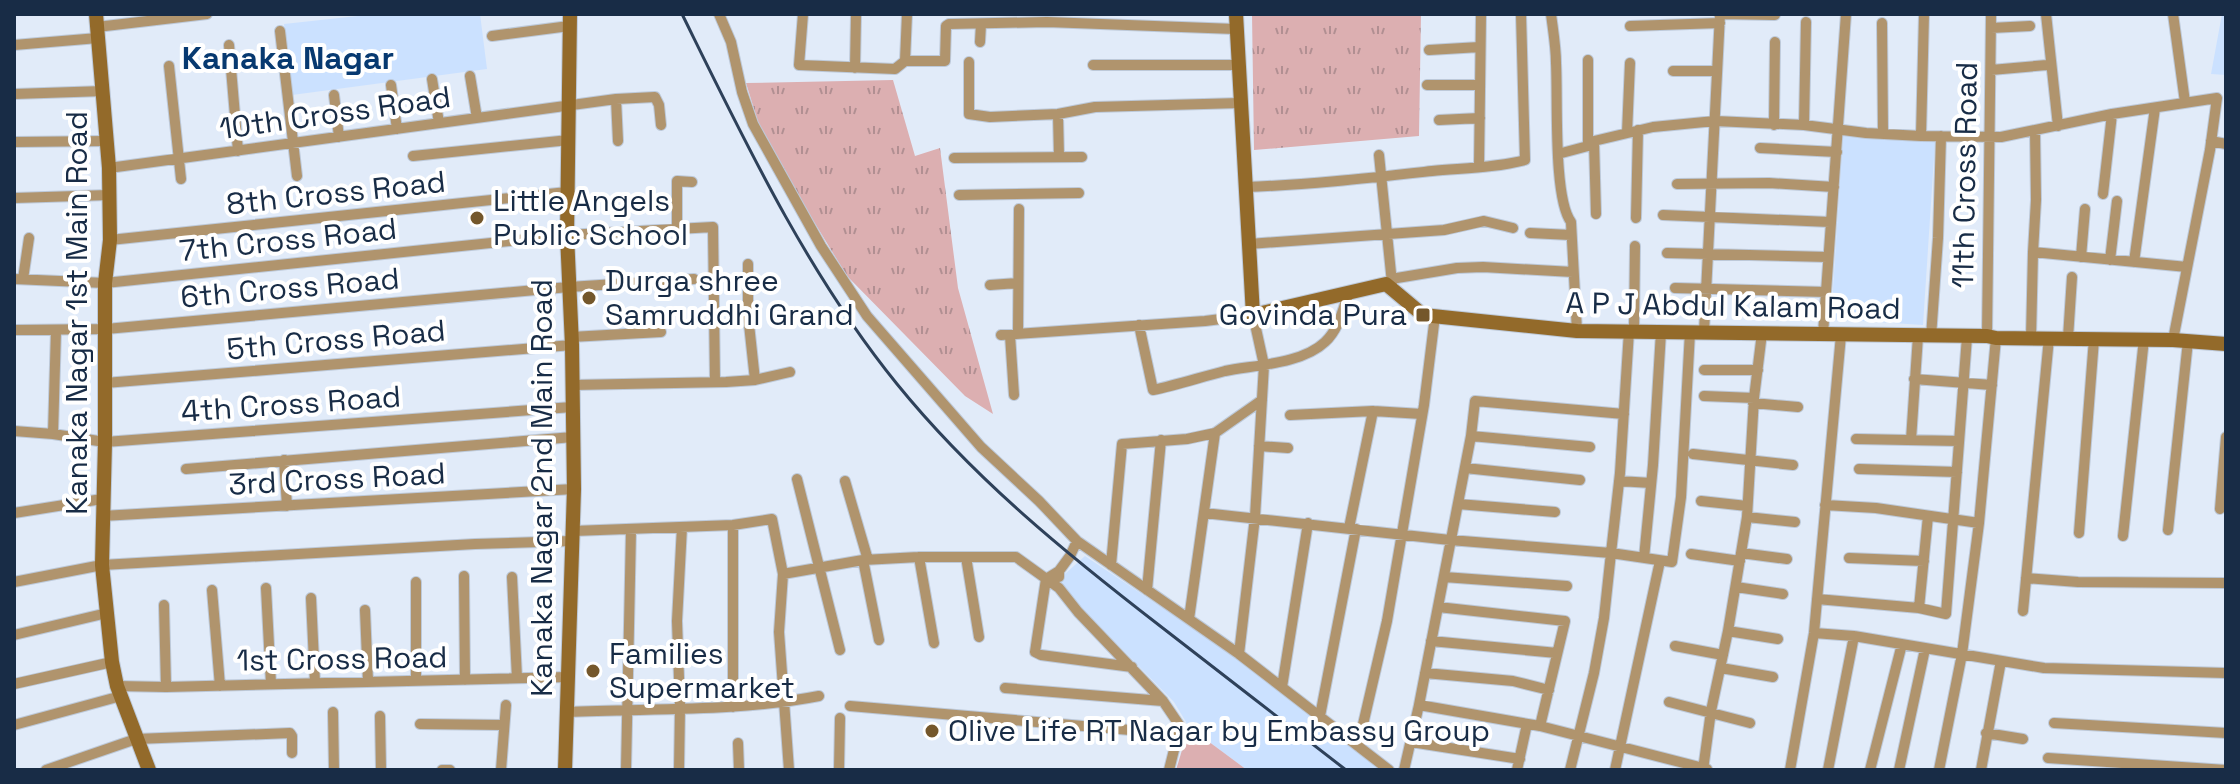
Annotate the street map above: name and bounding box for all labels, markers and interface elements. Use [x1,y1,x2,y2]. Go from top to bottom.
district label: Kanaka Nagar [182,38,394,78]
street label: 11th Cross Road [1943,61,1986,289]
street label: 10th Cross Road [217,77,453,148]
street label: Kanaka Nagar 1st Main Road [57,111,96,515]
street label: 8th Cross Road [224,162,447,223]
place label: Little Angels Public School [493,181,688,254]
street label: 7th Cross Road [177,209,399,270]
marker: Little Angels Public School [468,209,486,227]
street label: 6th Cross Road [179,258,401,317]
place label: Durga shree Samruddhi Grand [605,261,854,334]
street label: Kanaka Nagar 2nd Main Road [522,279,561,697]
street label: A P J Abdul Kalam Road [1565,283,1901,328]
marker: Durga shree Samruddhi Grand [580,289,598,307]
place label: Govinda Pura [1219,295,1407,334]
marker: Govinda Pura [1414,306,1432,324]
street label: 5th Cross Road [225,311,447,368]
street label: 4th Cross Road [180,376,402,431]
street label: 3rd Cross Road [227,453,447,504]
place label: Families Supermarket [609,634,795,707]
street label: 1st Cross Road [236,637,448,680]
marker: Families Supermarket [584,662,602,680]
place label: Olive Life RT Nagar by Embassy Group [948,711,1490,750]
marker: Olive Life RT Nagar by Embassy Group [923,722,941,740]

